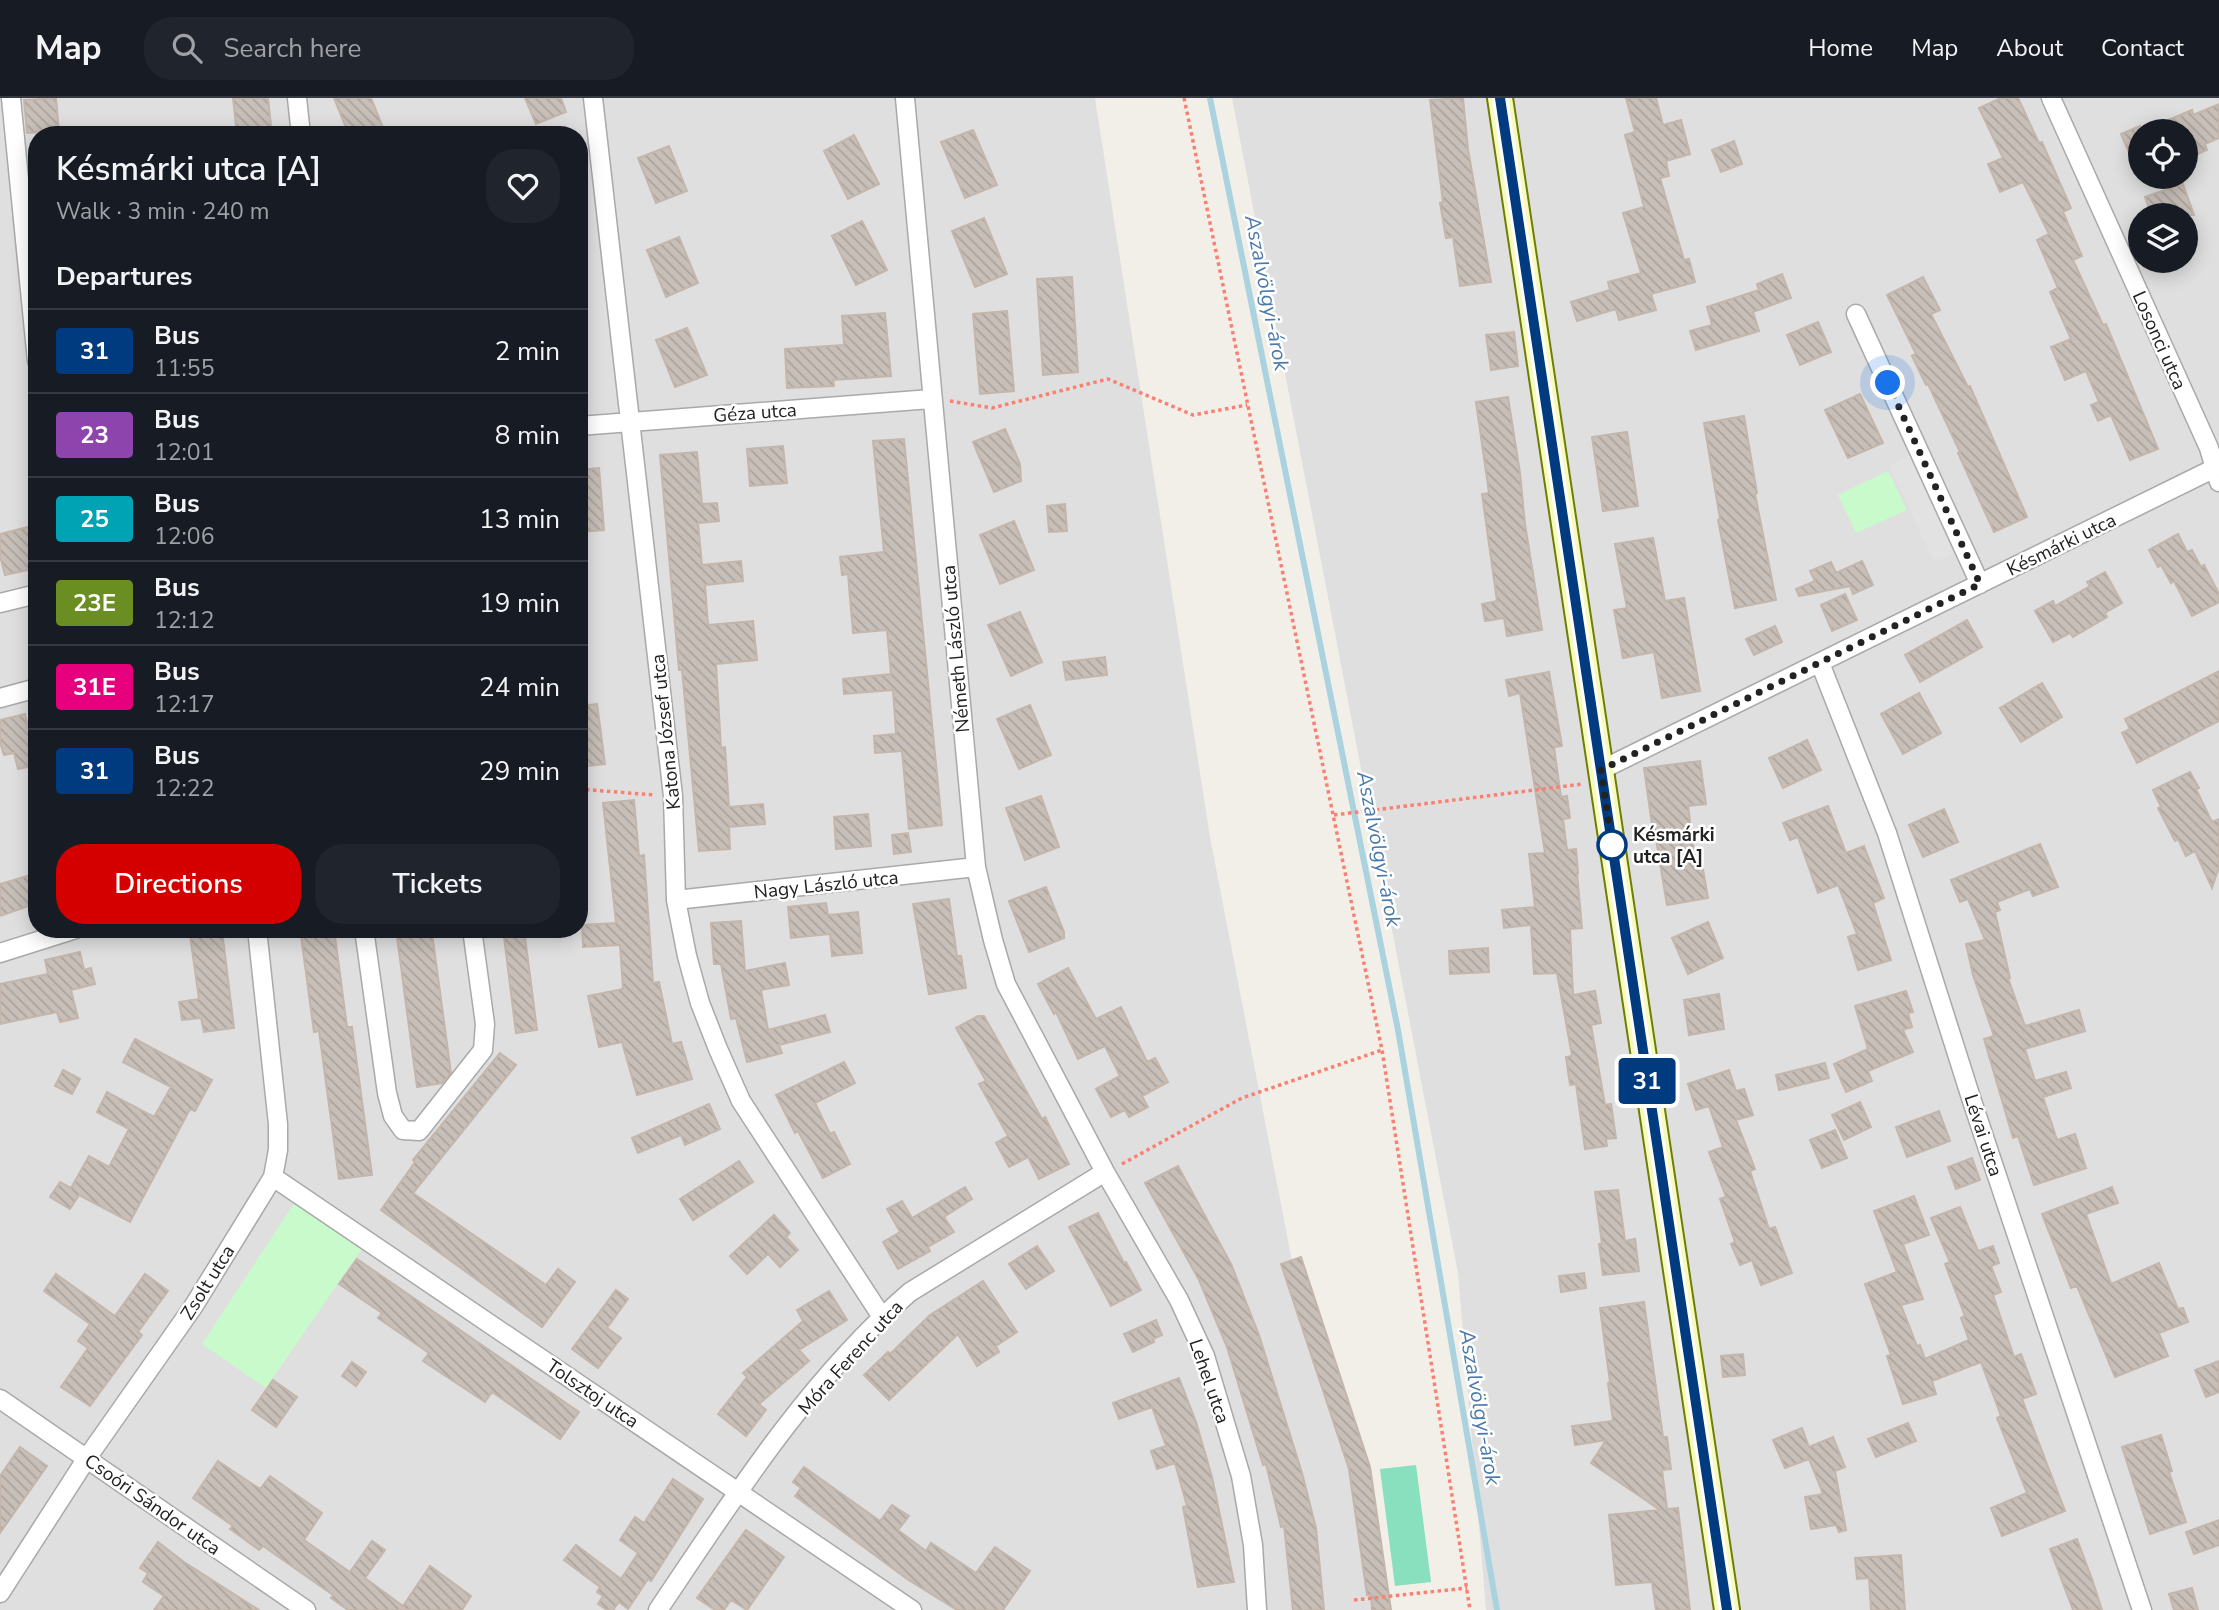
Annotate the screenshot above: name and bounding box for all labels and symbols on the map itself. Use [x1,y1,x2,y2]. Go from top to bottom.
water label: Aszalvölgyi-árok [1238,212,1296,374]
street label: Losonci utca [2126,287,2192,394]
your location [1870,365,1905,400]
street label: Géza utca [712,397,798,429]
street label: Késmárki utca [2002,507,2121,583]
street label: Németh László utca [936,564,976,734]
street label: Katona József utca [645,653,687,811]
water label: Aszalvölgyi-árok [1350,768,1408,930]
place label: Késmárki utca [A] [1633,822,1714,870]
marker: Késmárki utca [A] [1597,830,1627,860]
street label: Nagy László utca [753,864,900,906]
line badge: 31 [1616,1058,1678,1104]
street label: Lévai utca [1958,1091,2009,1180]
street label: Zsolt utca [175,1240,241,1325]
street label: Móra Ferenc utca [792,1295,909,1421]
water label: Aszalvölgyi-árok [1452,1326,1508,1488]
street label: Lehel utca [1182,1336,1236,1427]
street label: Tolsztoj utca [541,1353,644,1434]
street label: Csoóri Sándor utca [79,1448,226,1562]

